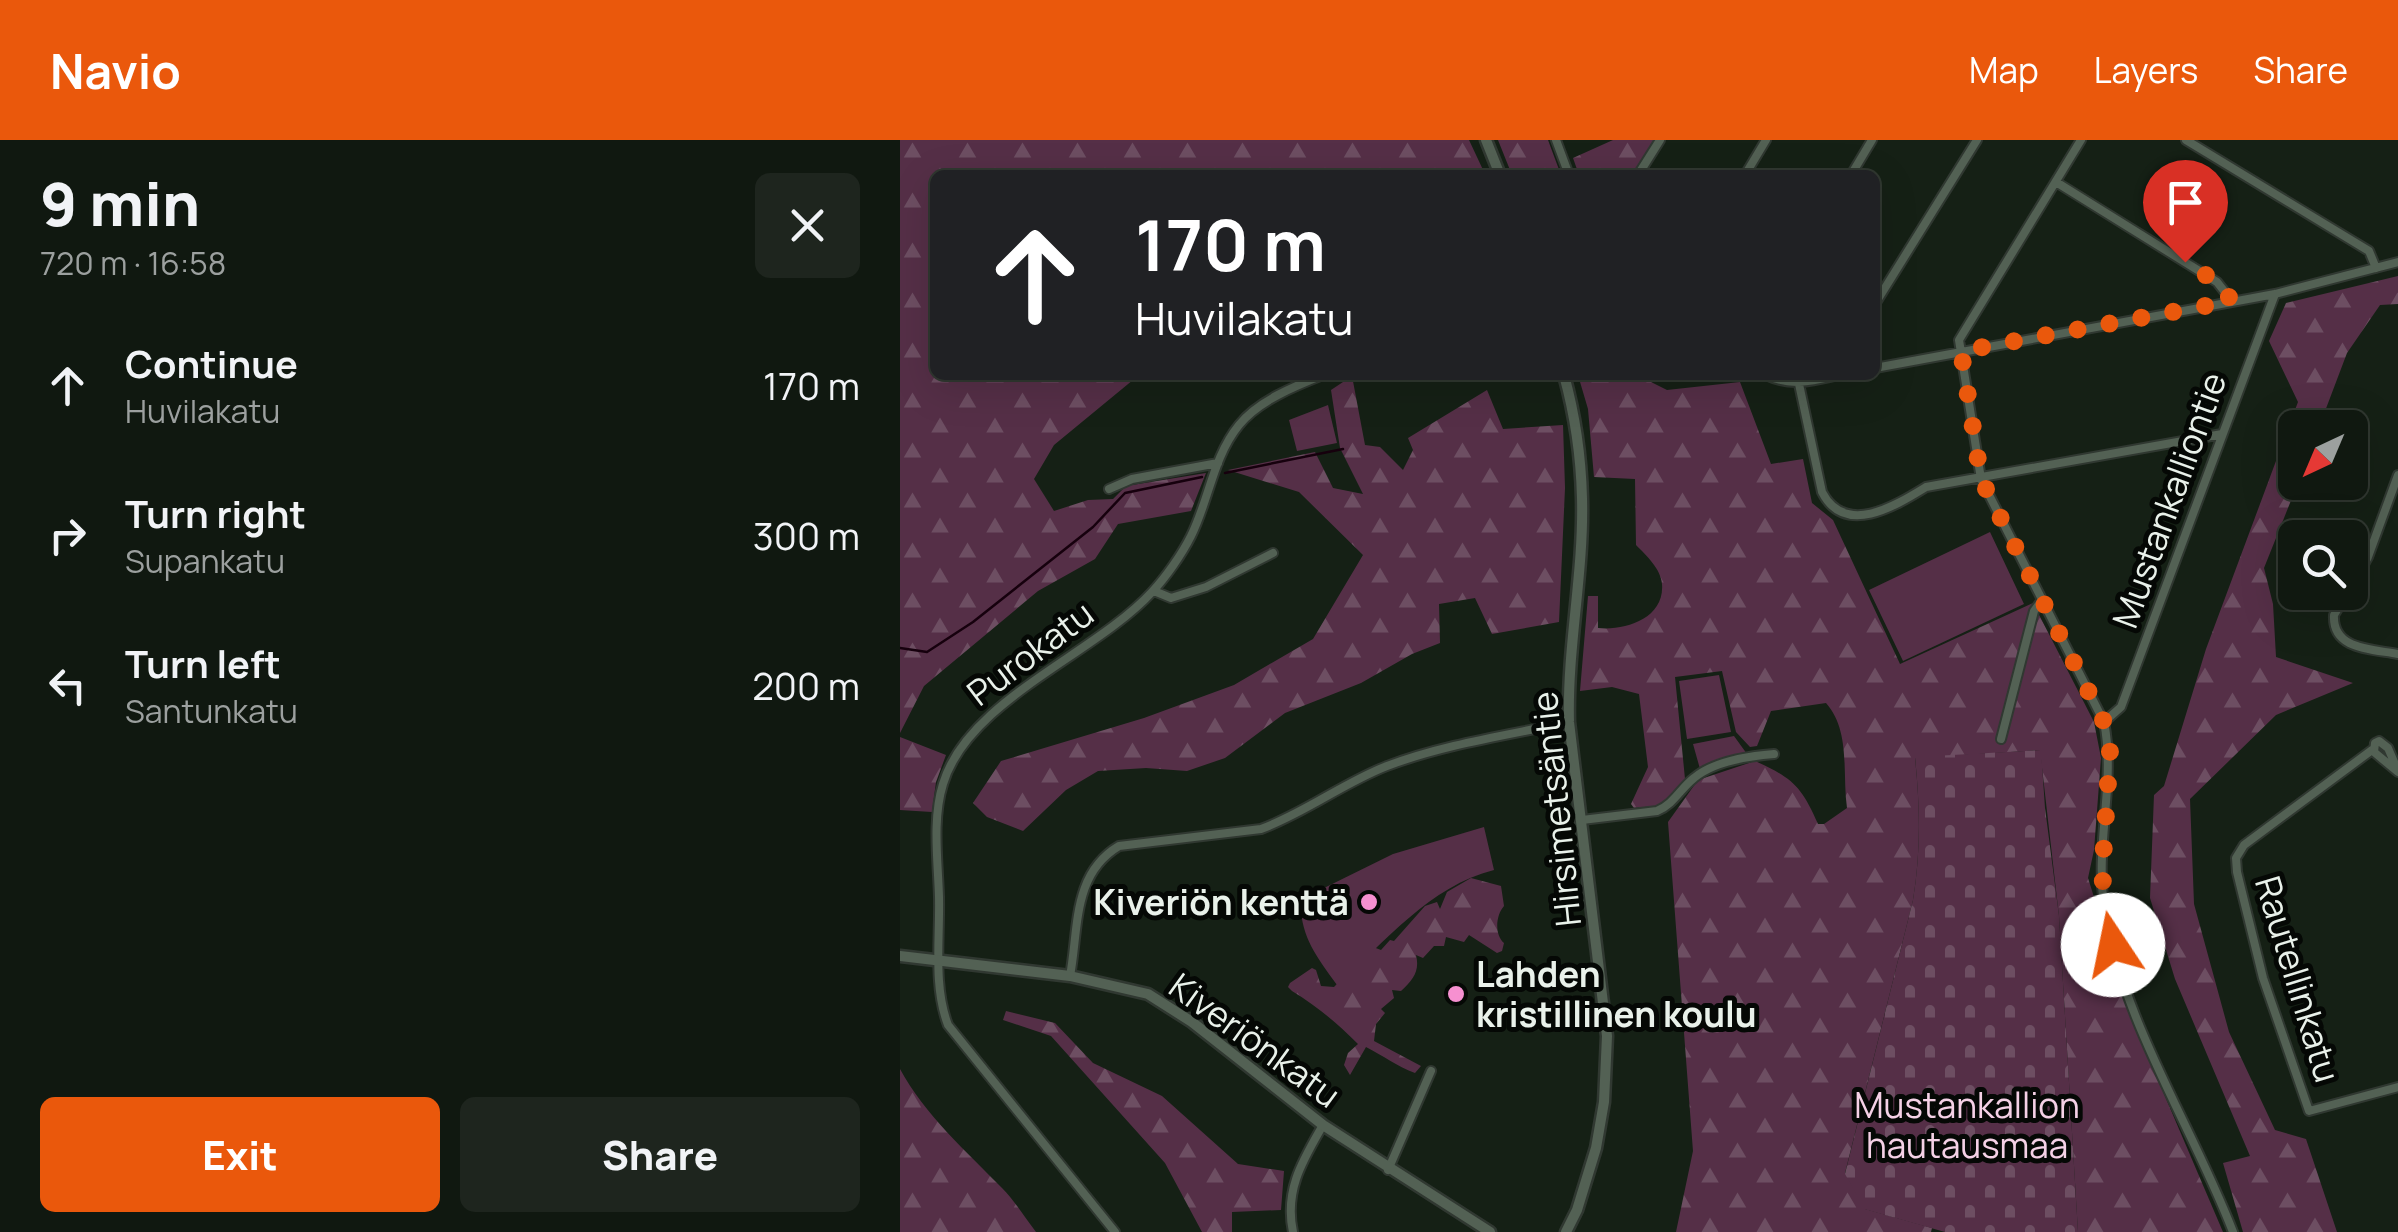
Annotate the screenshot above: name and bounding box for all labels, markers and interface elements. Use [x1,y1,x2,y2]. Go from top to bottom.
text: Navio [50,38,181,103]
text: Map [1969,46,2039,94]
text: Layers [2094,46,2198,94]
text: Share [2253,46,2348,94]
pin [2143,160,2228,263]
text: 9 min [40,162,200,244]
button: close [755,173,860,278]
icon: arrive [2158,175,2213,230]
text: 170 m [1135,196,1326,292]
icon: ahead [970,210,1100,340]
text: 720 m · 16:58 [40,241,226,285]
text: Huvilakatu [1135,287,1353,349]
text: Continue [125,337,298,389]
icon: ahead [40,358,95,413]
text: 170 m [763,359,860,411]
street label: Mustankalliontie [2101,366,2237,634]
text: Huvilakatu [125,389,280,433]
north arrow [2278,410,2368,500]
map controls [2278,410,2368,610]
text: Turn right [125,487,306,539]
icon: right [40,508,95,563]
text: 300 m [753,509,860,561]
button: search [2278,520,2368,610]
text: Supankatu [125,539,285,583]
street label: Purokatu [957,590,1103,716]
text: Turn left [125,637,281,689]
icon: left [40,658,95,713]
text: 200 m [752,659,860,711]
text: Santunkatu [125,689,298,733]
street label: Hirsimetsäntie [1520,689,1592,929]
street label: Rautellinkatu [2244,870,2352,1088]
place label: Kiveriön kenttä [1093,878,1349,926]
marker: Kiveriön kenttä [1358,891,1380,913]
position arrow [2061,893,2165,997]
place label: Lahden kristillinen koulu [1476,950,1757,1038]
street label: Kiveriönkatu [1160,962,1350,1118]
marker: Lahden kristillinen koulu [1445,983,1467,1005]
park label: Mustankallion hautausmaa [1854,1081,2080,1169]
button: Exit [40,1097,440,1212]
button: Share [460,1097,860,1212]

